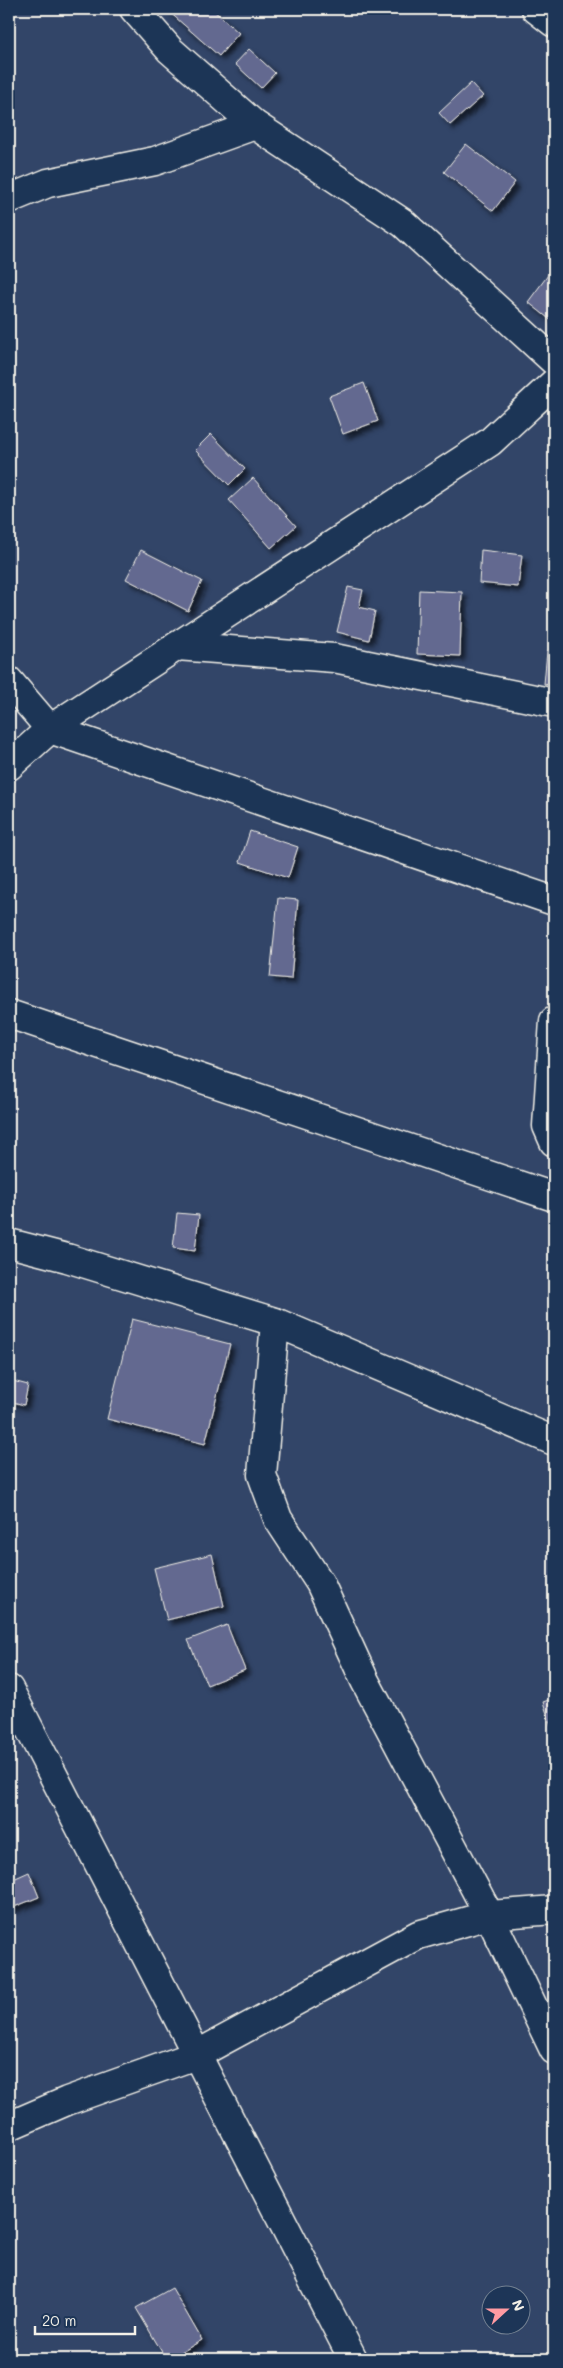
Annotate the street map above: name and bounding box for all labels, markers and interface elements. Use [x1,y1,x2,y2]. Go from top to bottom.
north arrow [480,2286,530,2336]
text: N [508,2297,529,2314]
scale bar [35,2303,135,2335]
text: 20 m [42,2310,76,2330]

